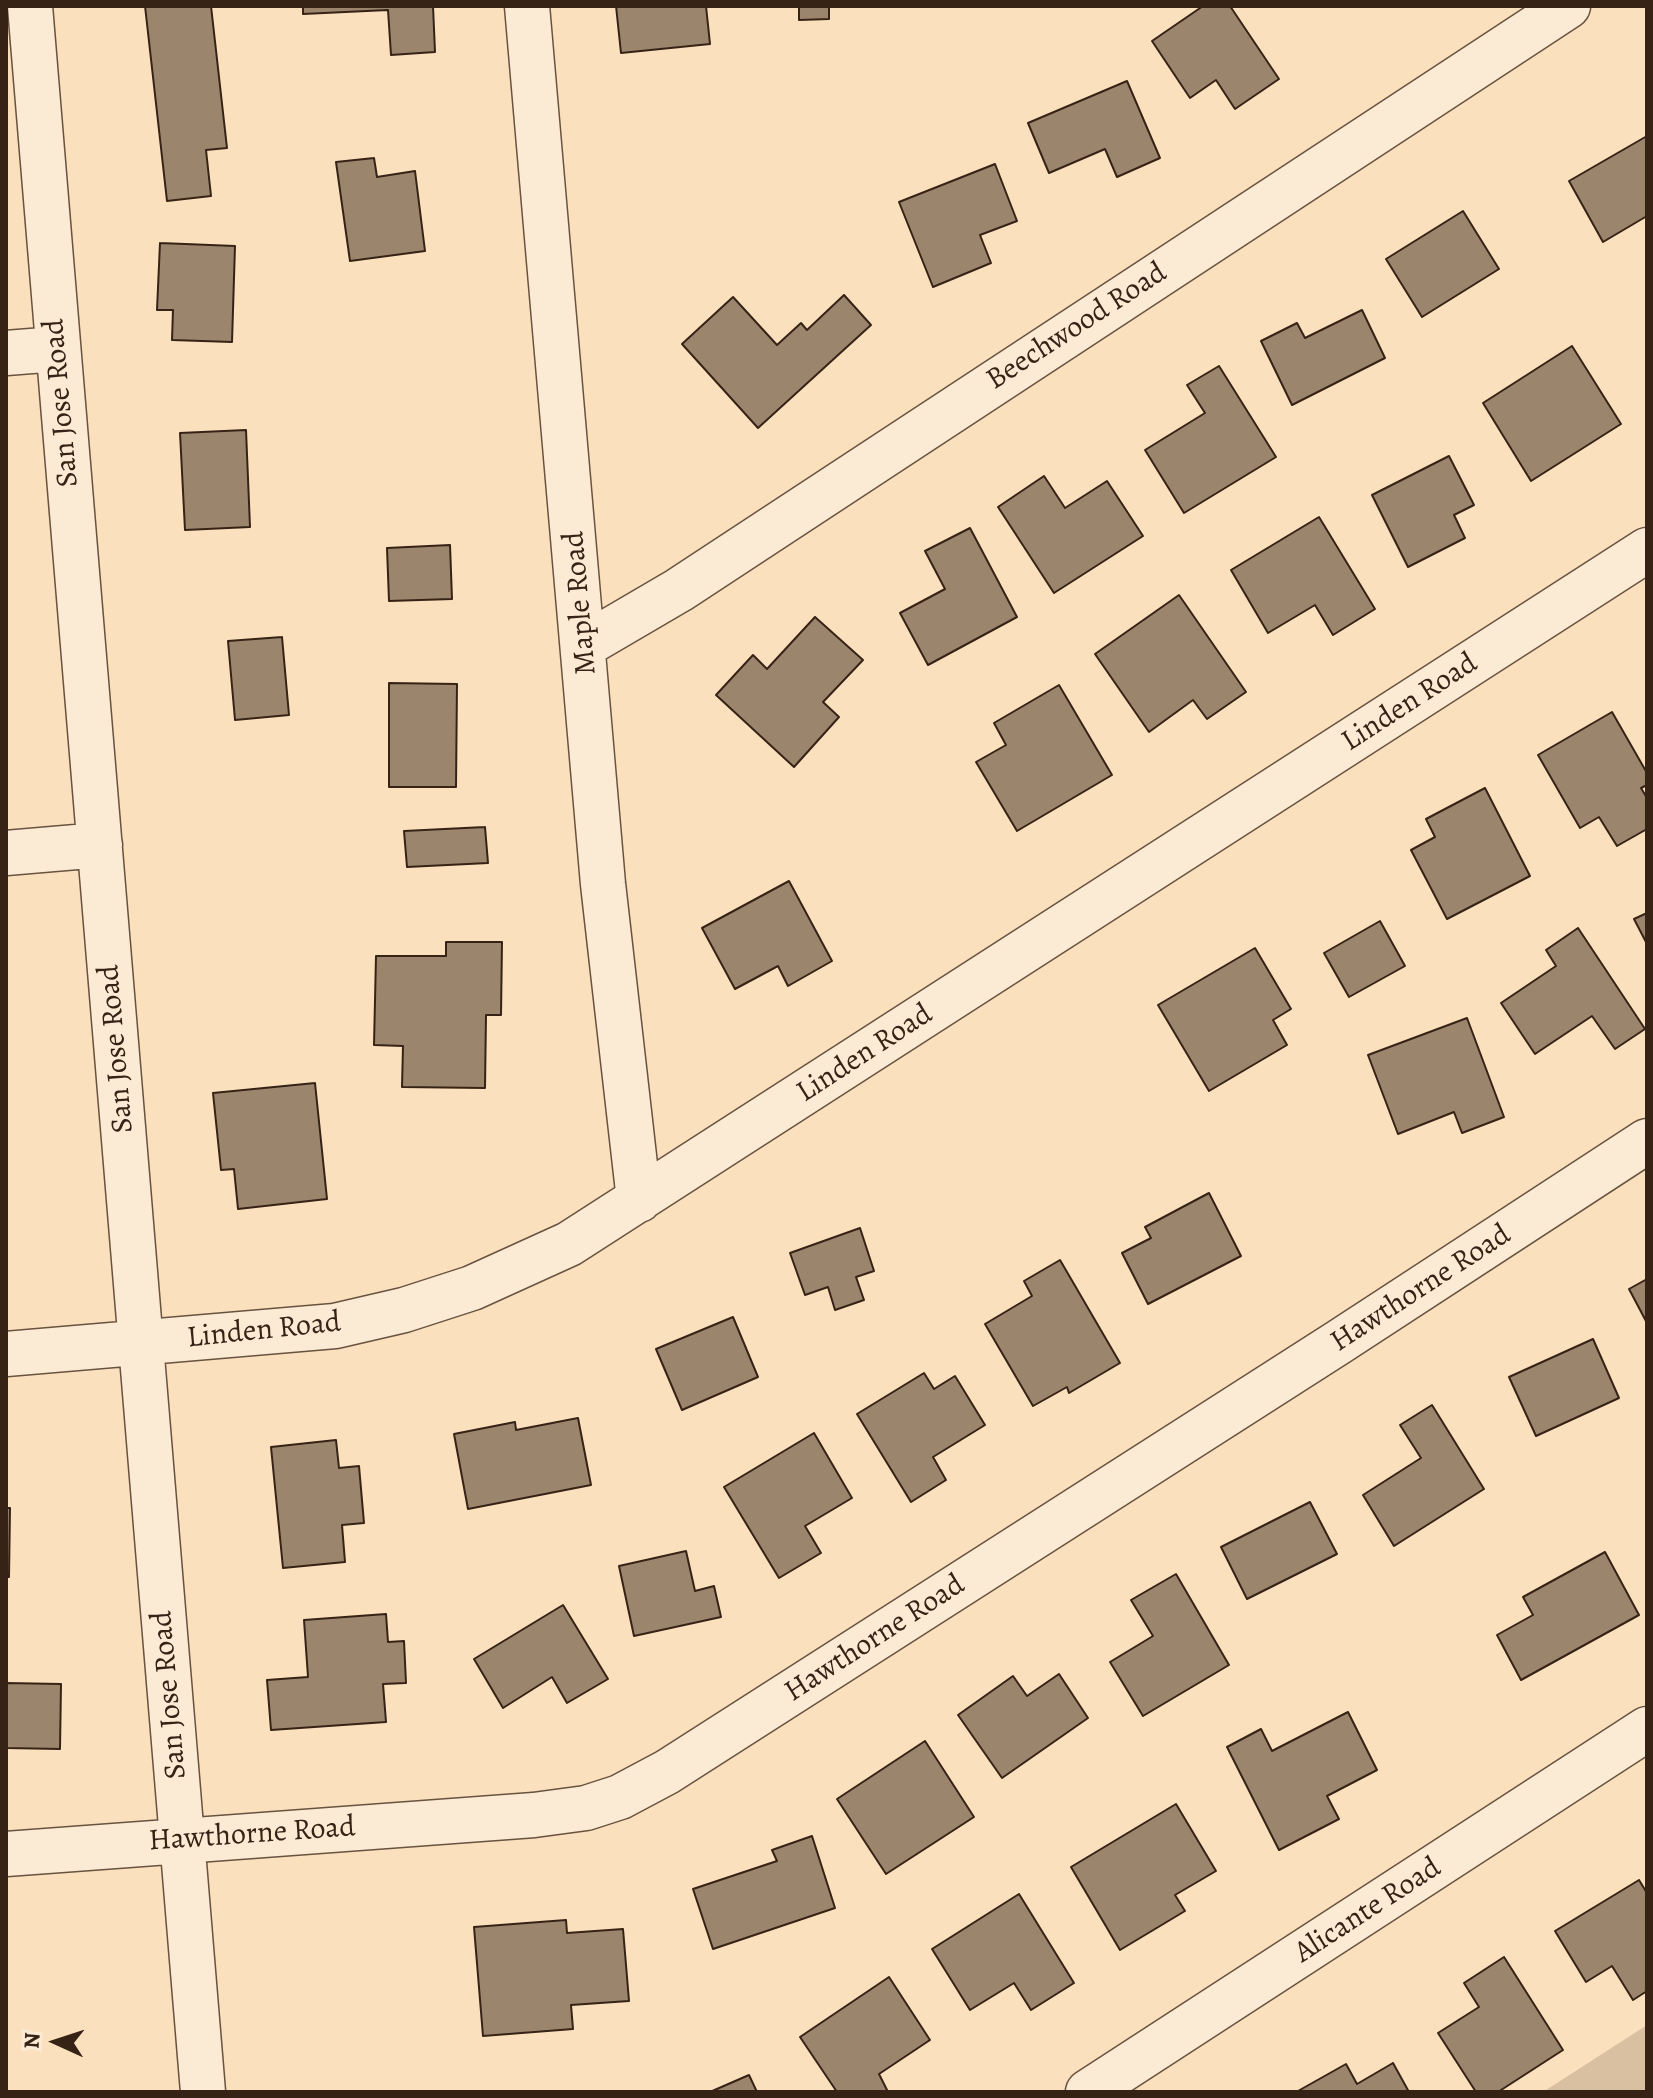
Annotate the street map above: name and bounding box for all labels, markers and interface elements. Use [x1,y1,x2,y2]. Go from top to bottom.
street label: Beechwood Road [980,255,1174,399]
street label: San Jose Road [37,317,87,489]
street label: Maple Road [557,530,605,676]
street label: Linden Road [1335,646,1485,760]
street label: San Jose Road [92,963,142,1135]
street label: Linden Road [790,997,940,1111]
street label: Hawthorne Road [1324,1217,1518,1361]
street label: Linden Road [185,1305,343,1357]
street label: Hawthorne Road [778,1567,972,1711]
street label: San Jose Road [145,1609,195,1781]
street label: Hawthorne Road [147,1810,357,1860]
street label: Alicante Road [1288,1850,1448,1972]
north arrow [16,2002,96,2082]
text: N [17,2032,47,2050]

